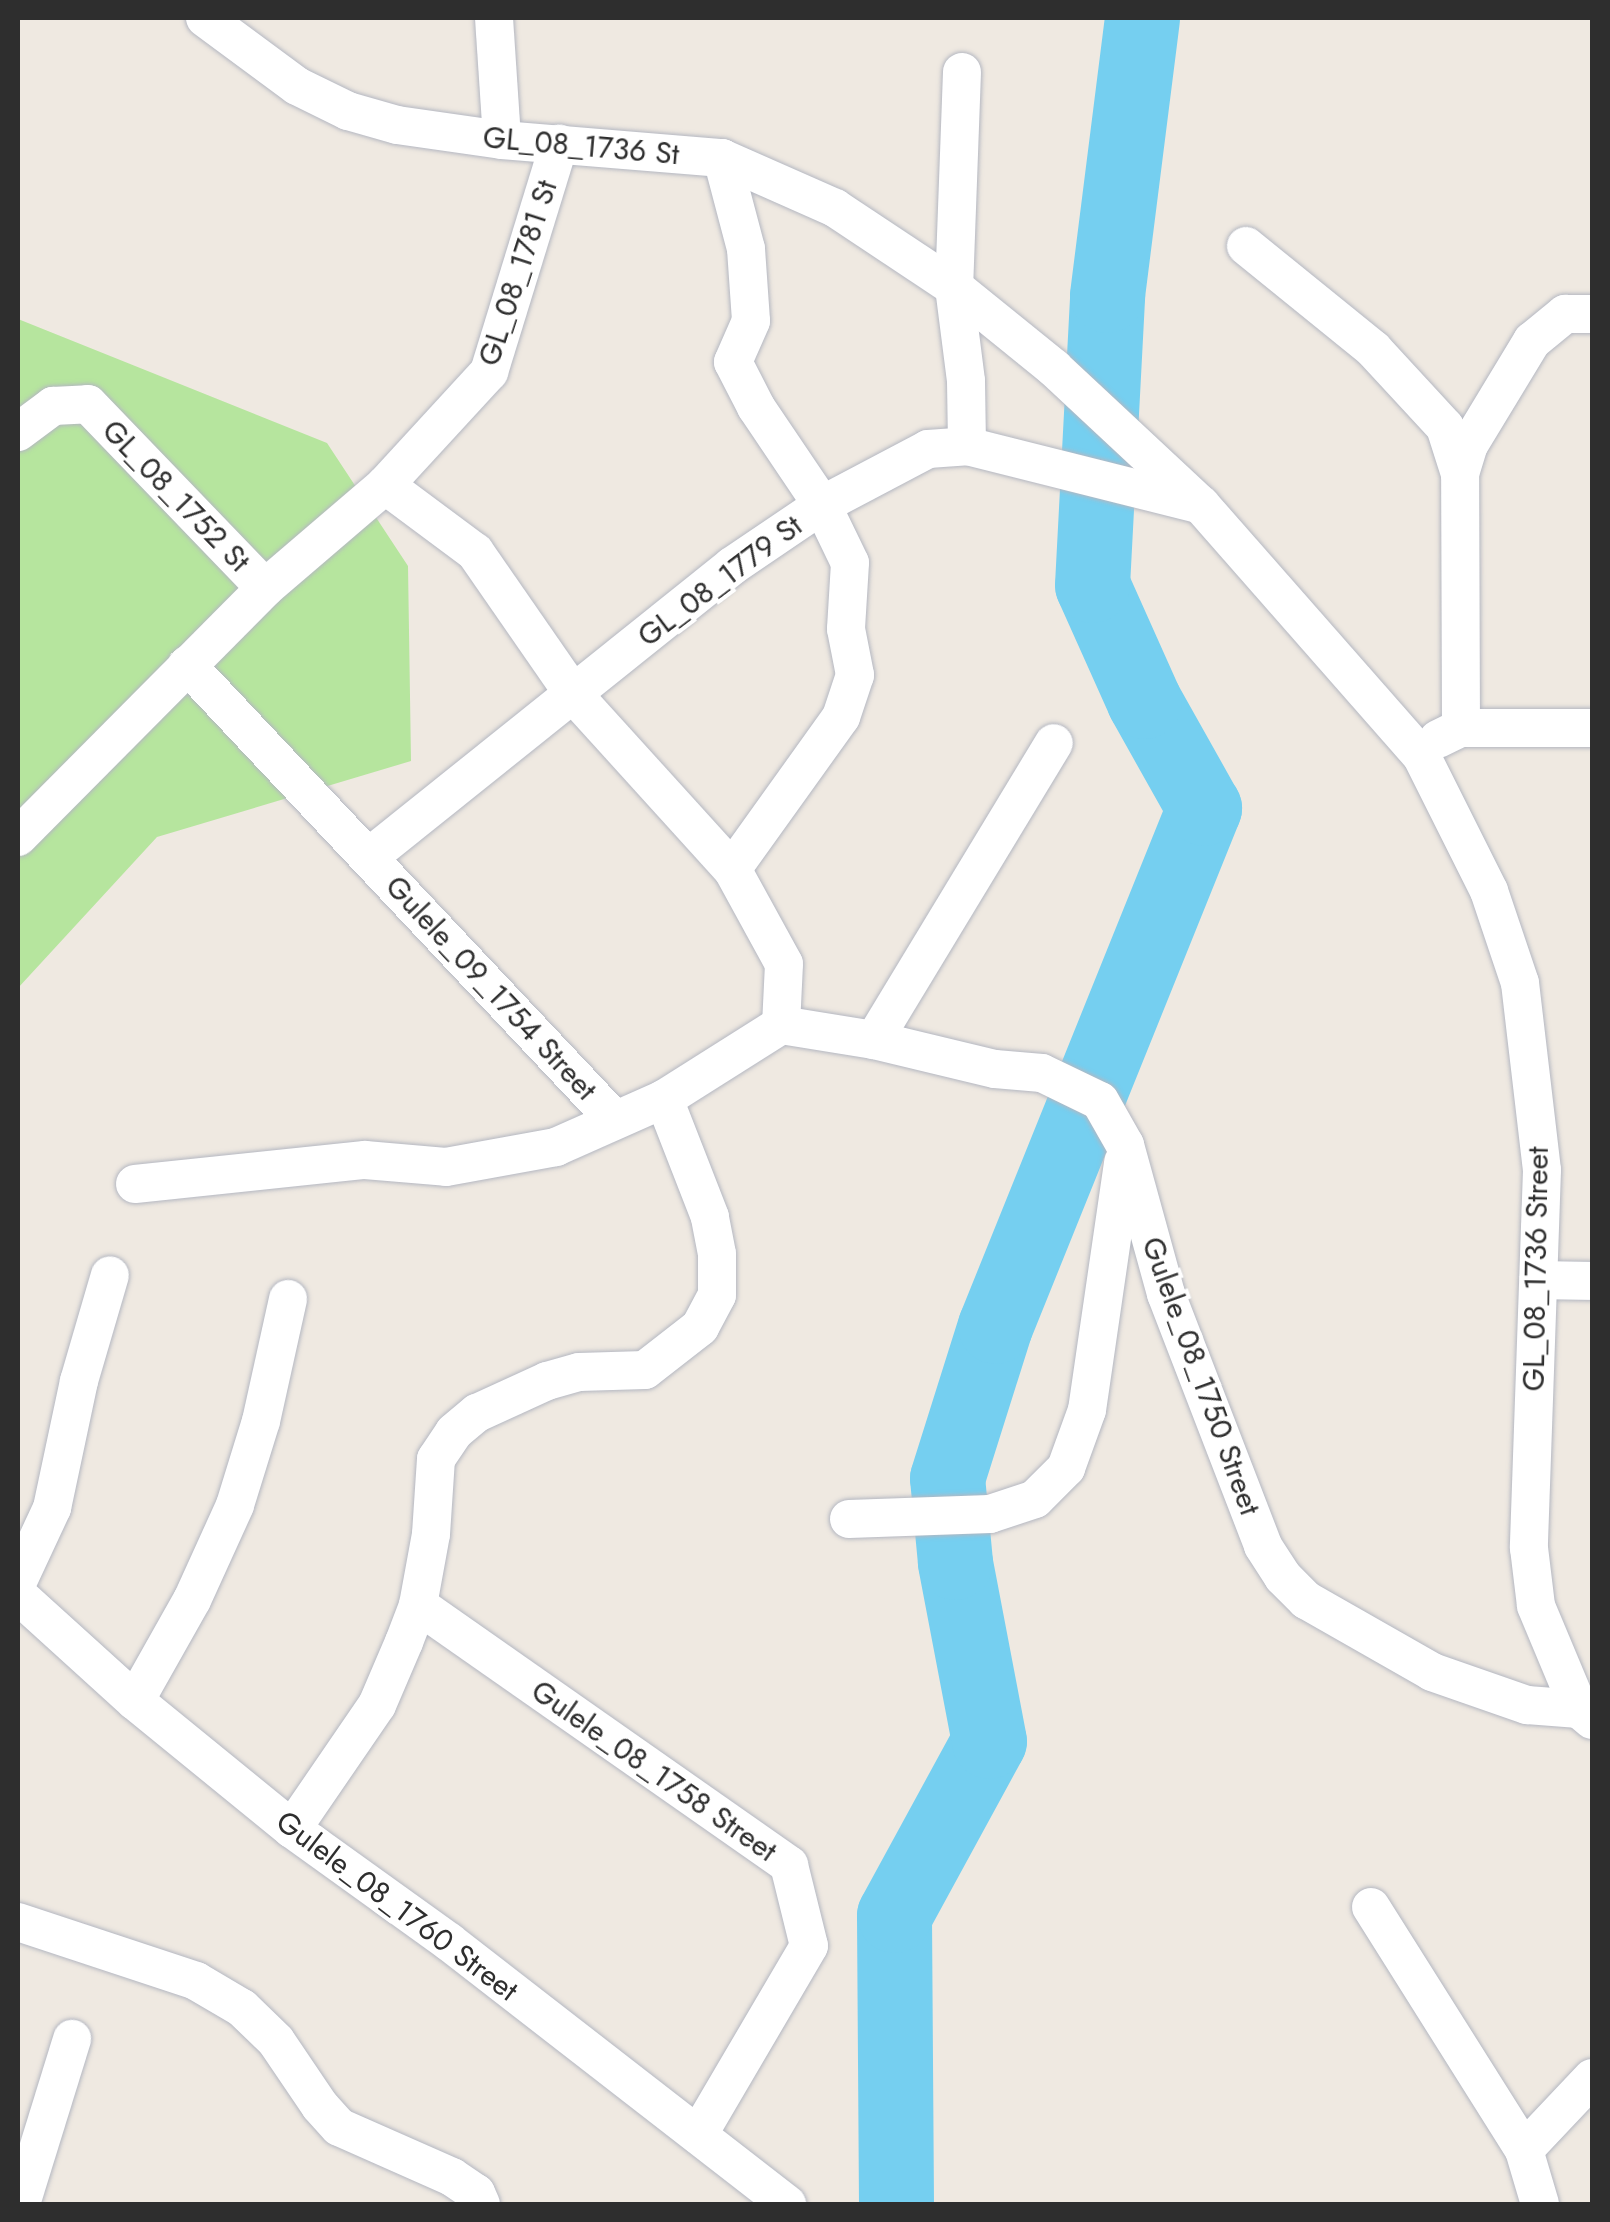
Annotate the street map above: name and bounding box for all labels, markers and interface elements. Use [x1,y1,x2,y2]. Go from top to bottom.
street label: GL_08_1736 St [481,119,681,173]
street label: GL_08_1781 St [471,176,565,370]
street label: GL_08_1752 St [95,413,257,579]
street label: GL_08_1779 St [631,508,809,654]
street label: Gulele_09_1754 Street [378,869,604,1107]
street label: GL_08_1736 Street [1516,1146,1556,1392]
street label: Gulele_08_1750 Street [1134,1232,1268,1520]
street label: Gulele_08_1758 Street [524,1673,784,1869]
street label: Gulele_08_1760 Street [269,1803,525,2009]

